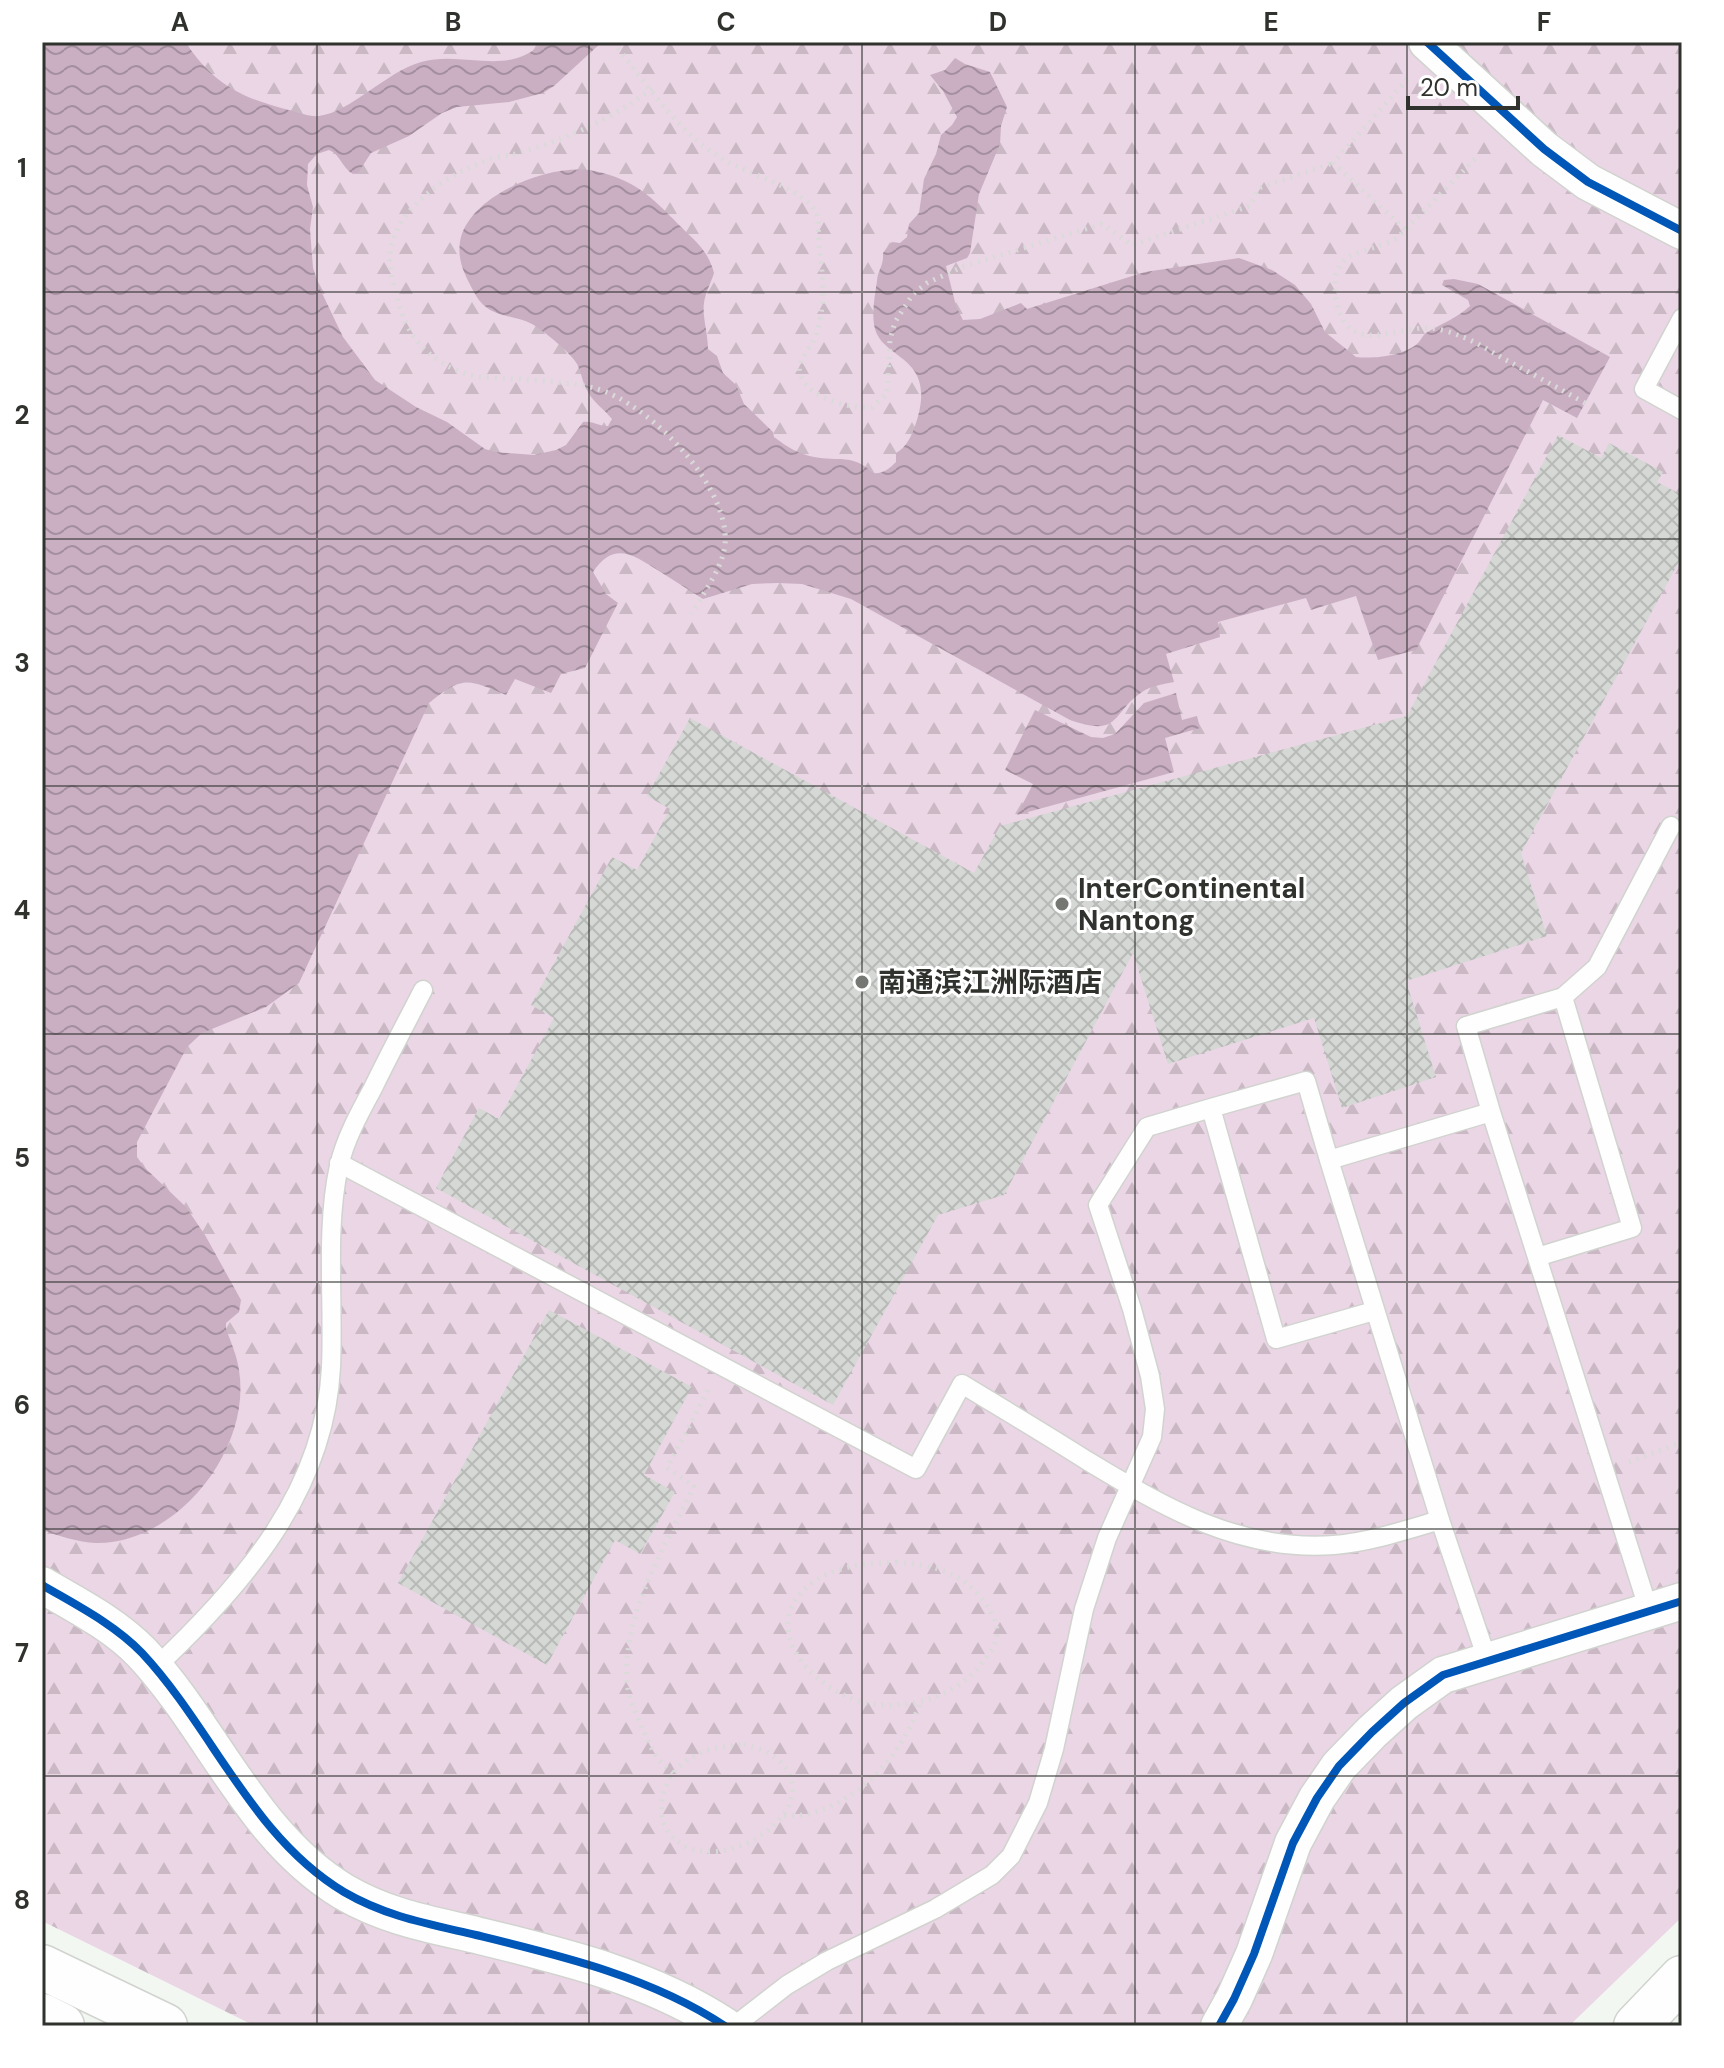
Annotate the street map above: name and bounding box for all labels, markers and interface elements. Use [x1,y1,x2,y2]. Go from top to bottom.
text: A [171,5,189,39]
text: B [445,5,461,39]
text: C [716,5,736,39]
text: D [989,5,1007,39]
text: E [1263,5,1279,39]
text: F [1537,5,1551,39]
scale bar [1408,60,1518,110]
text: 20 m [1420,72,1478,103]
text: 1 [17,151,27,185]
text: 2 [14,398,30,432]
text: 3 [14,646,30,680]
place label: InterContinental Nantong [1078,870,1305,939]
text: 4 [14,893,30,927]
marker: InterContinental Nantong [1053,895,1071,913]
place label: 南通滨江洲际酒店 [878,964,1102,1001]
marker: 南通滨江洲际酒店 [853,973,871,991]
text: 5 [14,1141,30,1175]
text: 6 [14,1388,30,1422]
text: 7 [15,1636,29,1670]
text: 8 [14,1883,30,1917]

